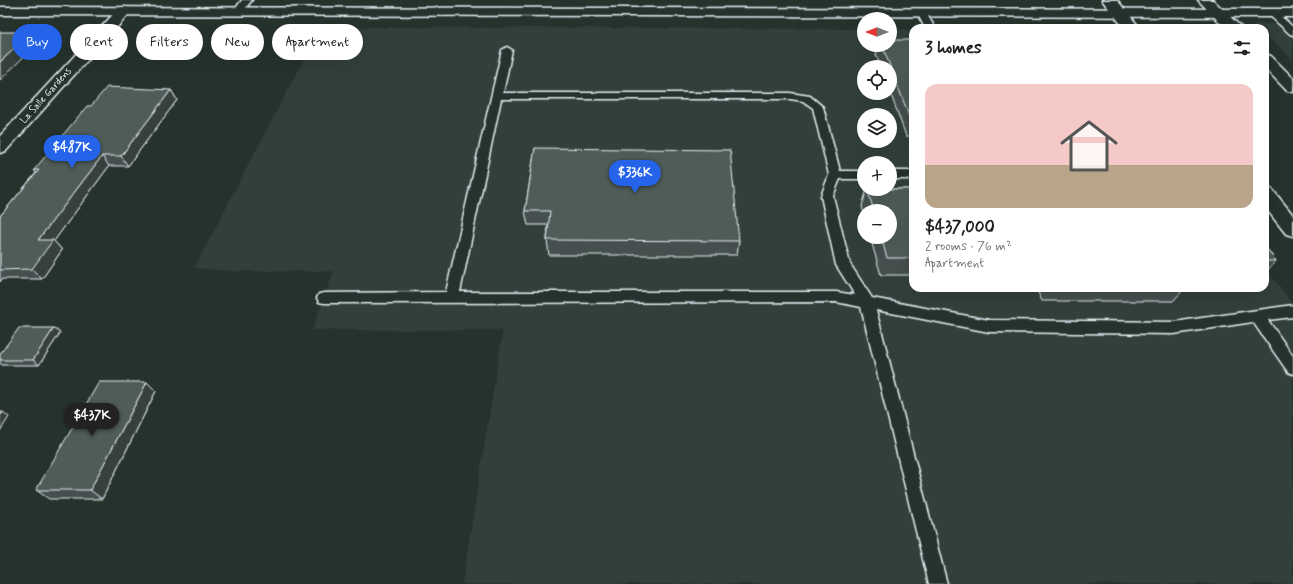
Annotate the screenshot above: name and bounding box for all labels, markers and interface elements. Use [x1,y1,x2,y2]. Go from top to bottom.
north arrow [857,12,897,52]
map controls [857,12,897,244]
chip: Buy [12,24,62,60]
chip: Rent [70,24,128,60]
chip: Filters [136,24,203,60]
chip: New [211,24,264,60]
chip: Apartment [272,24,363,60]
text: 3 homes [925,37,982,59]
icon: filters [1231,37,1253,59]
button: locate [857,60,897,100]
street label: La Salle Gardens [17,65,75,127]
button: layers [857,108,897,148]
icon: home [1053,110,1125,182]
pin: $487K [44,135,100,169]
text: $487K [53,139,91,156]
button: + [857,156,897,196]
pin: $336K [607,160,663,194]
text: $336K [618,164,652,181]
button: − [857,204,897,244]
text: $437,000 [925,216,995,238]
text: 2 rooms · 76 m² [925,238,1012,255]
text: Apartment [925,255,984,272]
pin: $437K [64,403,120,437]
text: $437K [73,407,111,424]

